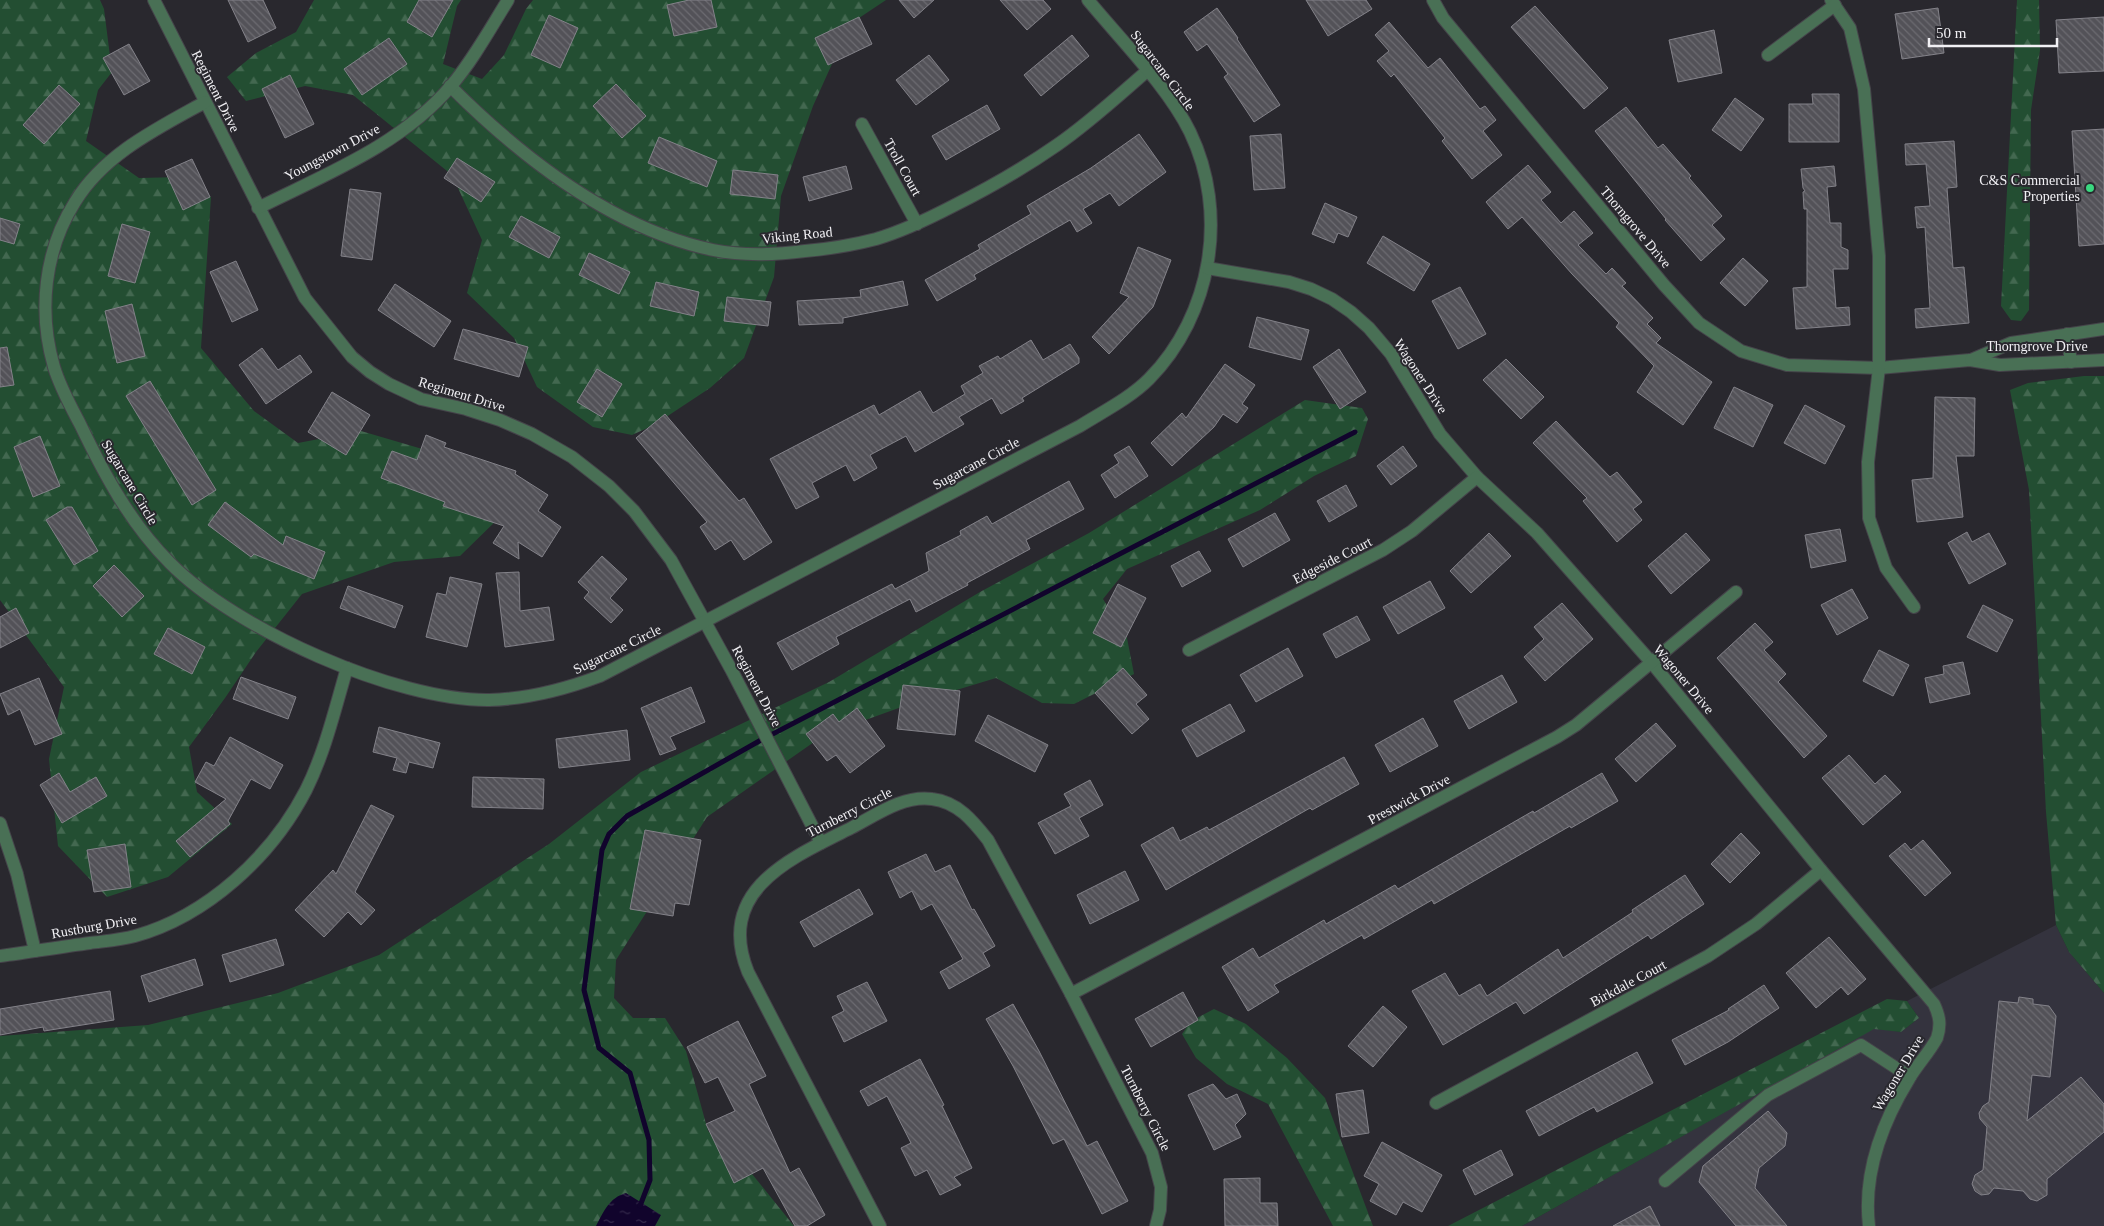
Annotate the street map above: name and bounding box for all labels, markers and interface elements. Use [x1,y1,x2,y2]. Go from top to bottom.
scale bar [1929,15,2056,47]
text: 50 m [1936,25,1967,41]
street label: Sugarcane Circle [1128,27,1197,113]
street label: Regiment Drive [188,48,243,135]
street label: Youngstown Drive [282,121,382,184]
street label: Troll Court [881,136,924,198]
place label: C&S Commercial Properties [1979,173,2080,204]
marker: C&S Commercial Properties [2084,182,2096,194]
street label: Thorngrove Drive [1597,184,1674,271]
street label: Viking Road [761,224,833,247]
street label: Wagoner Drive [1391,336,1450,416]
street label: Thorngrove Drive [1986,339,2088,354]
street label: Regiment Drive [417,374,507,415]
street label: Sugarcane Circle [930,434,1022,493]
street label: Sugarcane Circle [98,437,161,527]
street label: Edgeside Court [1290,534,1374,587]
street label: Sugarcane Circle [571,622,664,677]
street label: Wagoner Drive [1650,642,1717,717]
street label: Regiment Drive [729,643,784,729]
street label: Prestwick Drive [1366,772,1453,827]
street label: Turnberry Circle [804,784,894,840]
street label: Rustburg Drive [50,912,138,941]
street label: Birkdale Court [1588,957,1669,1010]
street label: Wagoner Drive [1870,1033,1927,1114]
street label: Turnberry Circle [1118,1063,1174,1153]

